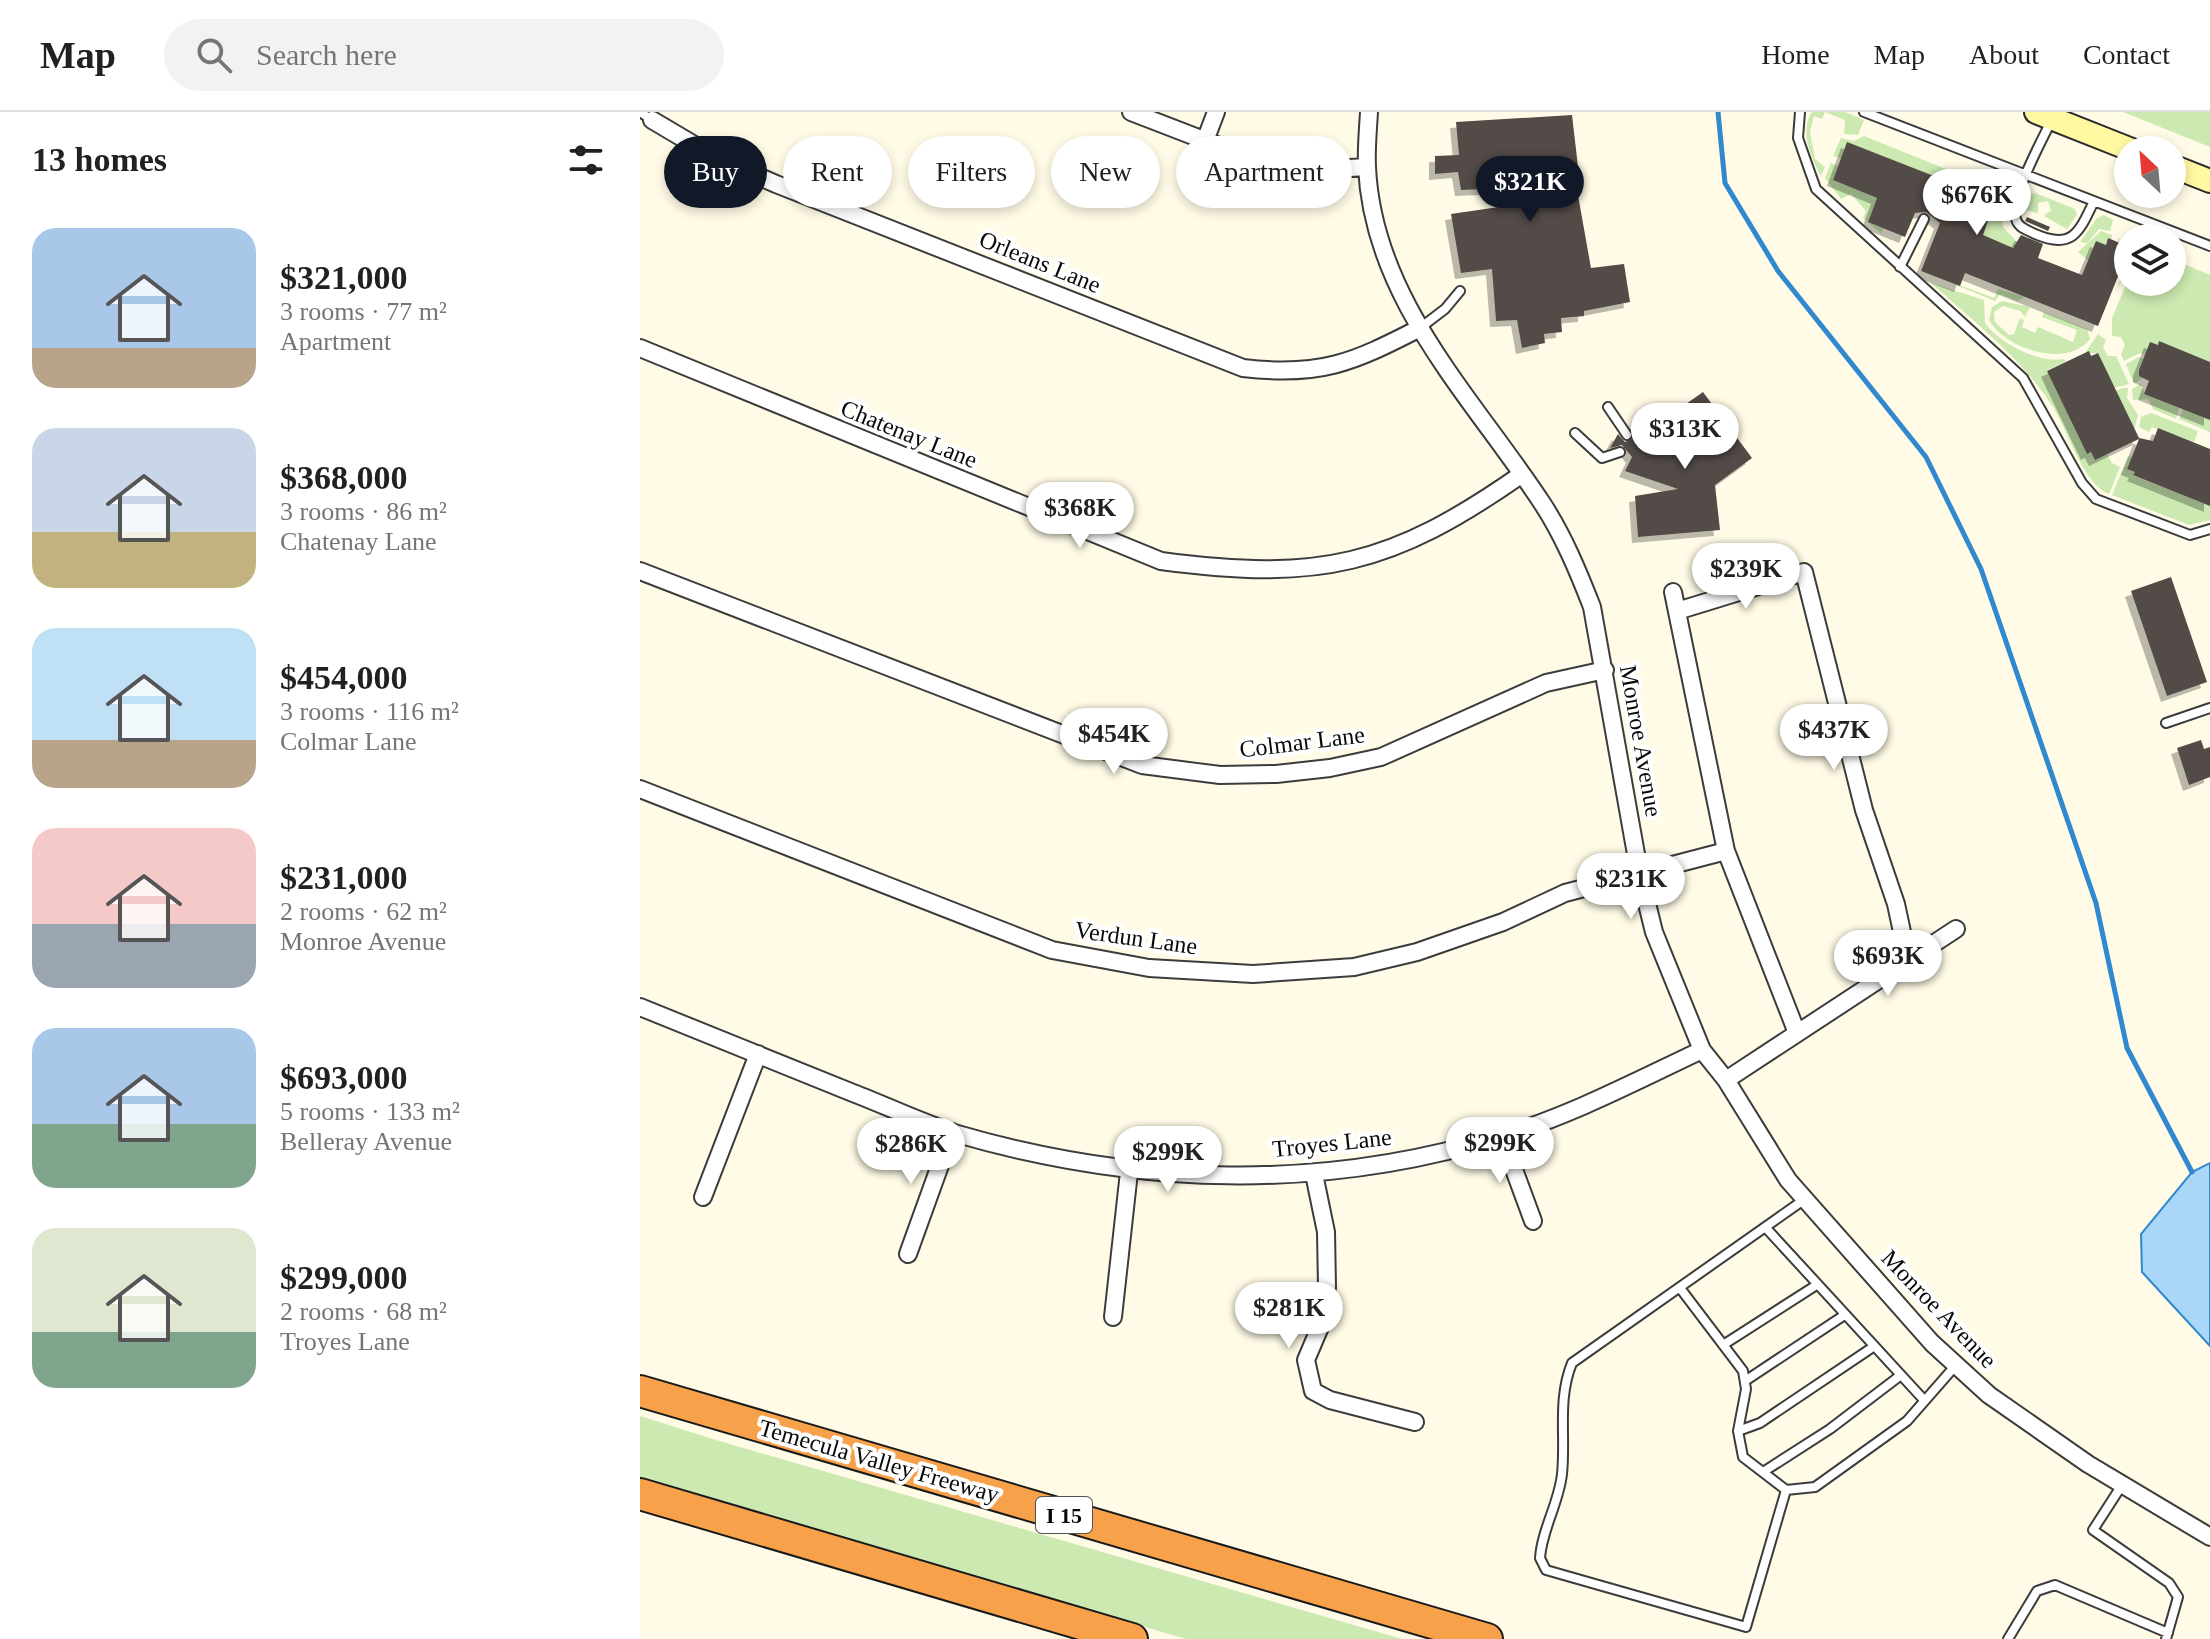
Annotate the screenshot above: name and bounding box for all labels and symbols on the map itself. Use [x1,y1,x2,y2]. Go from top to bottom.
north arrow [2114,136,2186,208]
pin: $321K [1474,156,1586,224]
pin: $676K [1921,169,2033,237]
street label: Orleans Lane [976,226,1104,298]
street label: Chatenay Lane [837,395,981,473]
pin: $313K [1629,403,1741,471]
pin: $368K [1024,482,1136,550]
pin: $239K [1690,543,1802,611]
street label: Monroe Avenue [1615,663,1667,819]
pin: $437K [1778,704,1890,772]
pin: $454K [1058,708,1170,776]
street label: Colmar Lane [1238,721,1366,763]
pin: $231K [1575,853,1687,921]
street label: Verdun Lane [1073,917,1199,959]
pin: $693K [1832,930,1944,998]
pin: $299K [1444,1117,1556,1185]
pin: $286K [855,1118,967,1186]
street label: Troyes Lane [1271,1124,1393,1162]
pin: $299K [1112,1126,1224,1194]
street label: Monroe Avenue [1876,1245,2002,1373]
pin: $281K [1233,1282,1345,1350]
street label: Temecula Valley Freeway [756,1414,1002,1508]
road number: I 15 [1036,1497,1092,1533]

